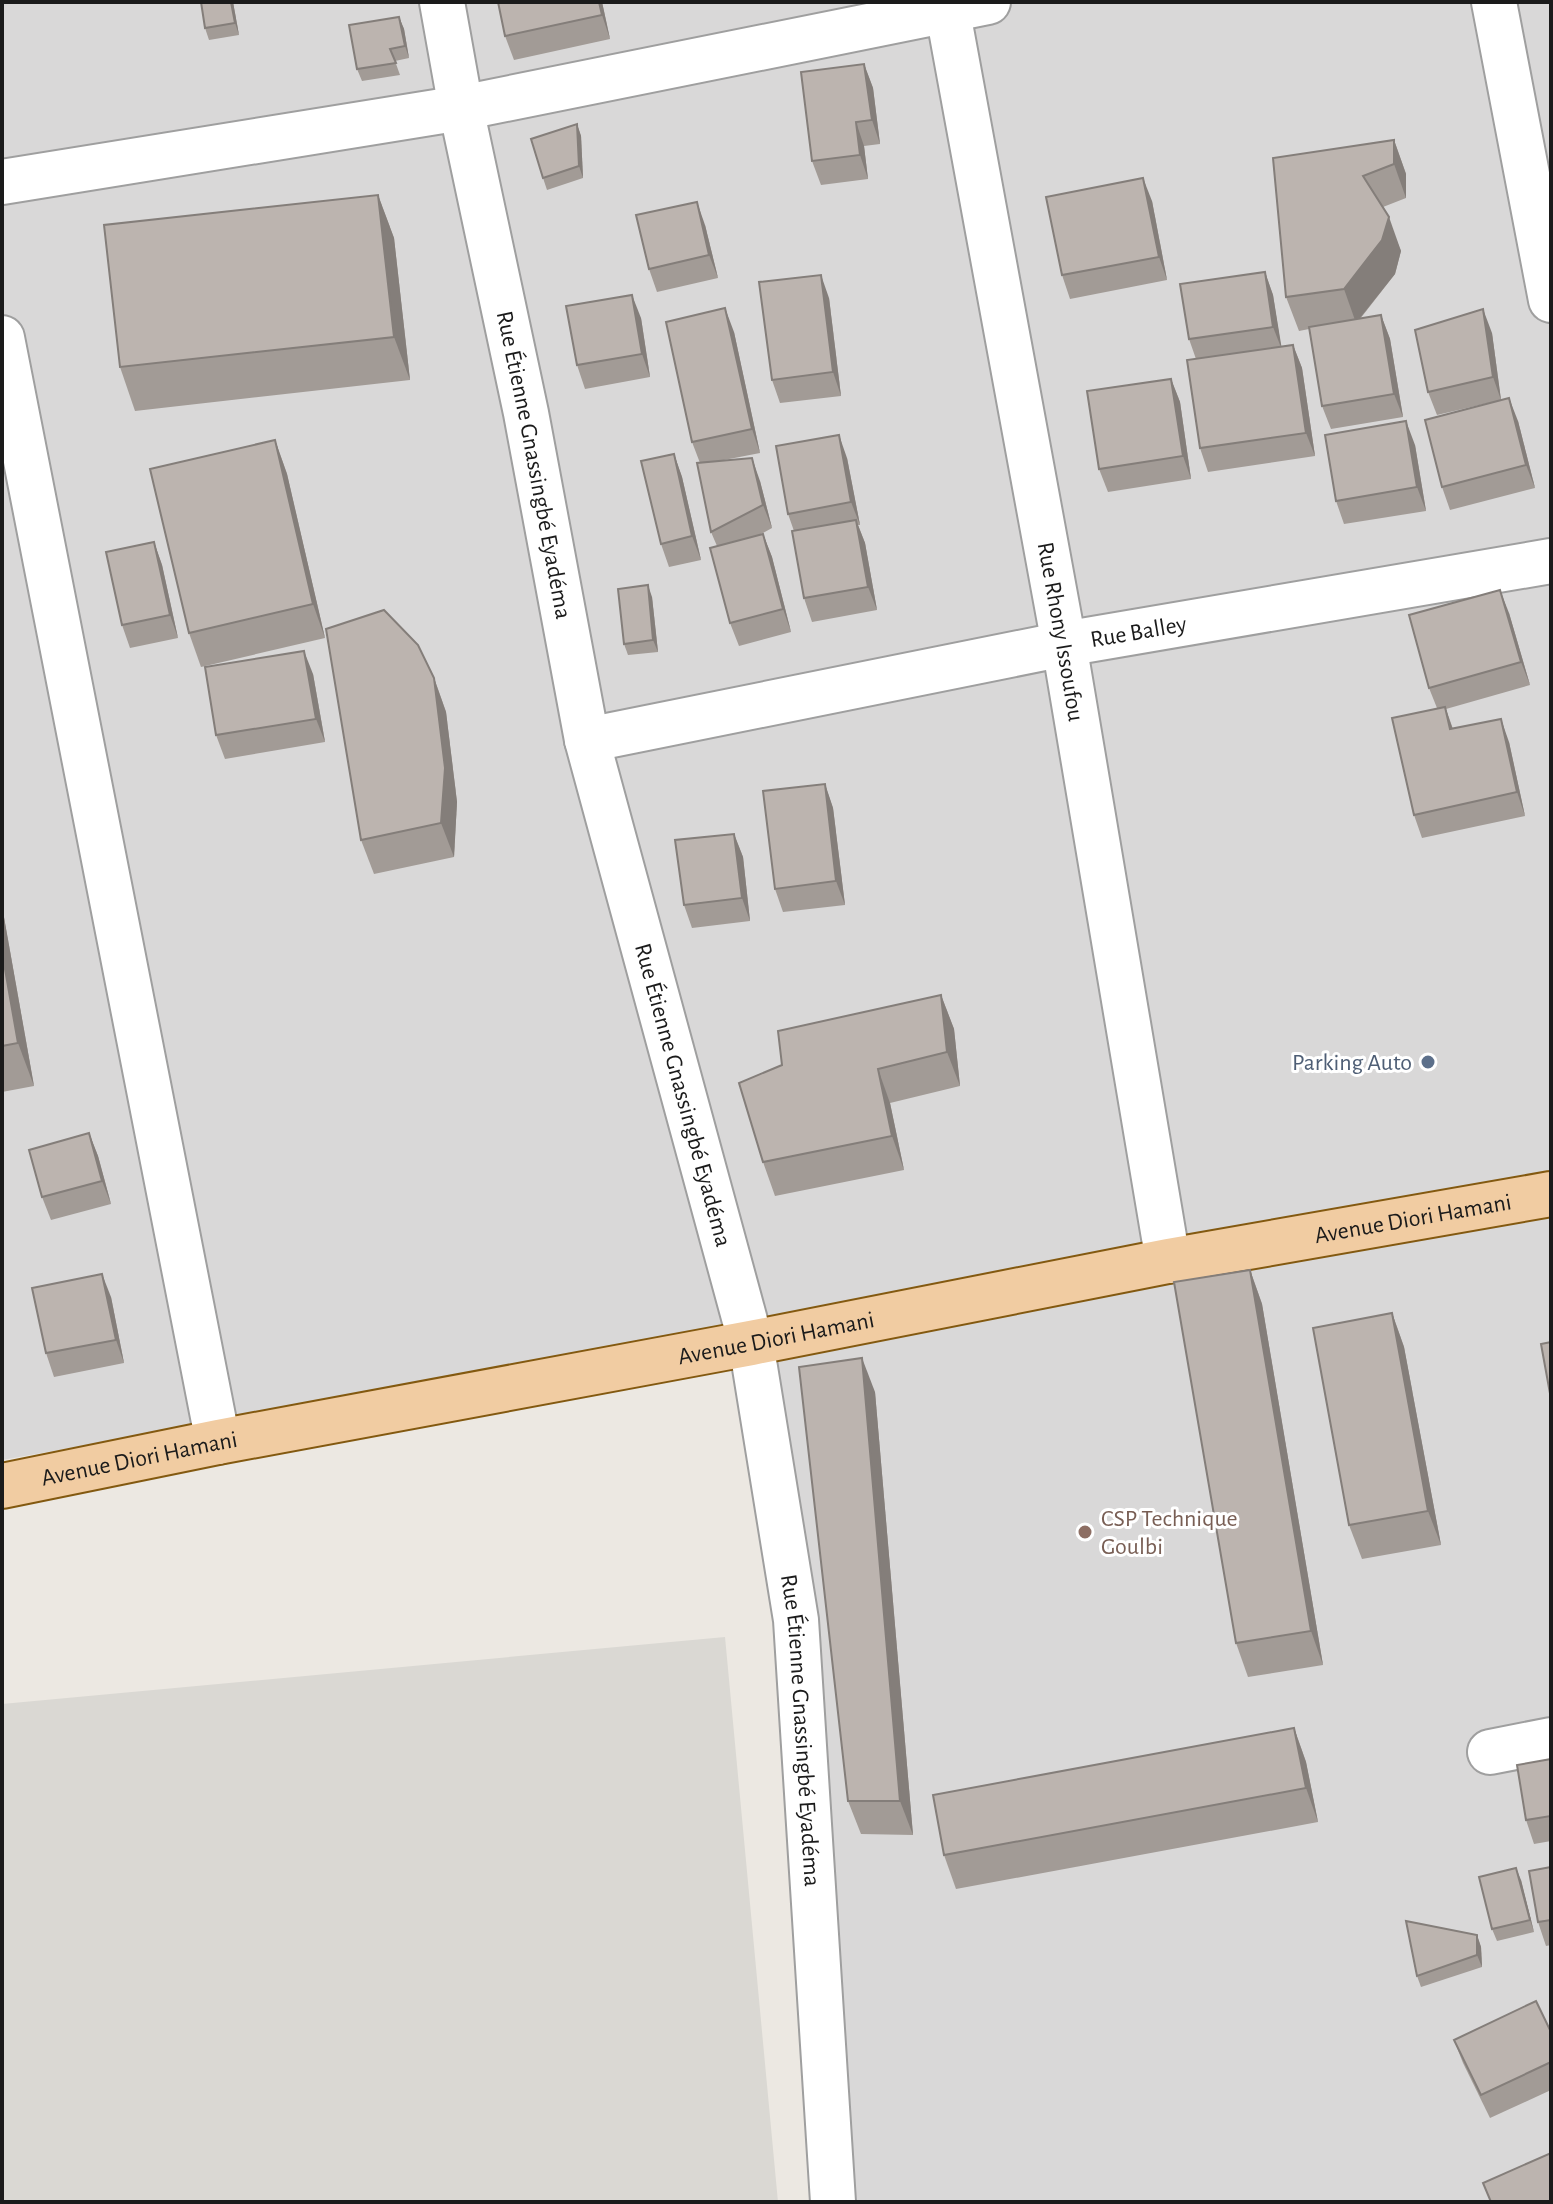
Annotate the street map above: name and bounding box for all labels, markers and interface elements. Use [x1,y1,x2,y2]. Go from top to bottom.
street label: Rue Étienne Gnassingbé Eyadéma [492,309,575,621]
street label: Rue Rhony Issoufou [1032,540,1088,723]
street label: Rue Balley [1089,612,1189,652]
street label: Rue Étienne Gnassingbé Eyadéma [630,941,735,1250]
place label: Parking Auto [1292,1051,1412,1075]
marker: Parking Auto [1419,1053,1437,1071]
street label: Avenue Diori Hamani [1313,1190,1513,1248]
street label: Avenue Diori Hamani [676,1308,876,1369]
street label: Avenue Diori Hamani [39,1428,239,1491]
place label: CSP Technique Goulbi [1101,1507,1238,1559]
marker: CSP Technique Goulbi [1076,1523,1094,1541]
street label: Rue Étienne Gnassingbé Eyadéma [776,1572,824,1887]

